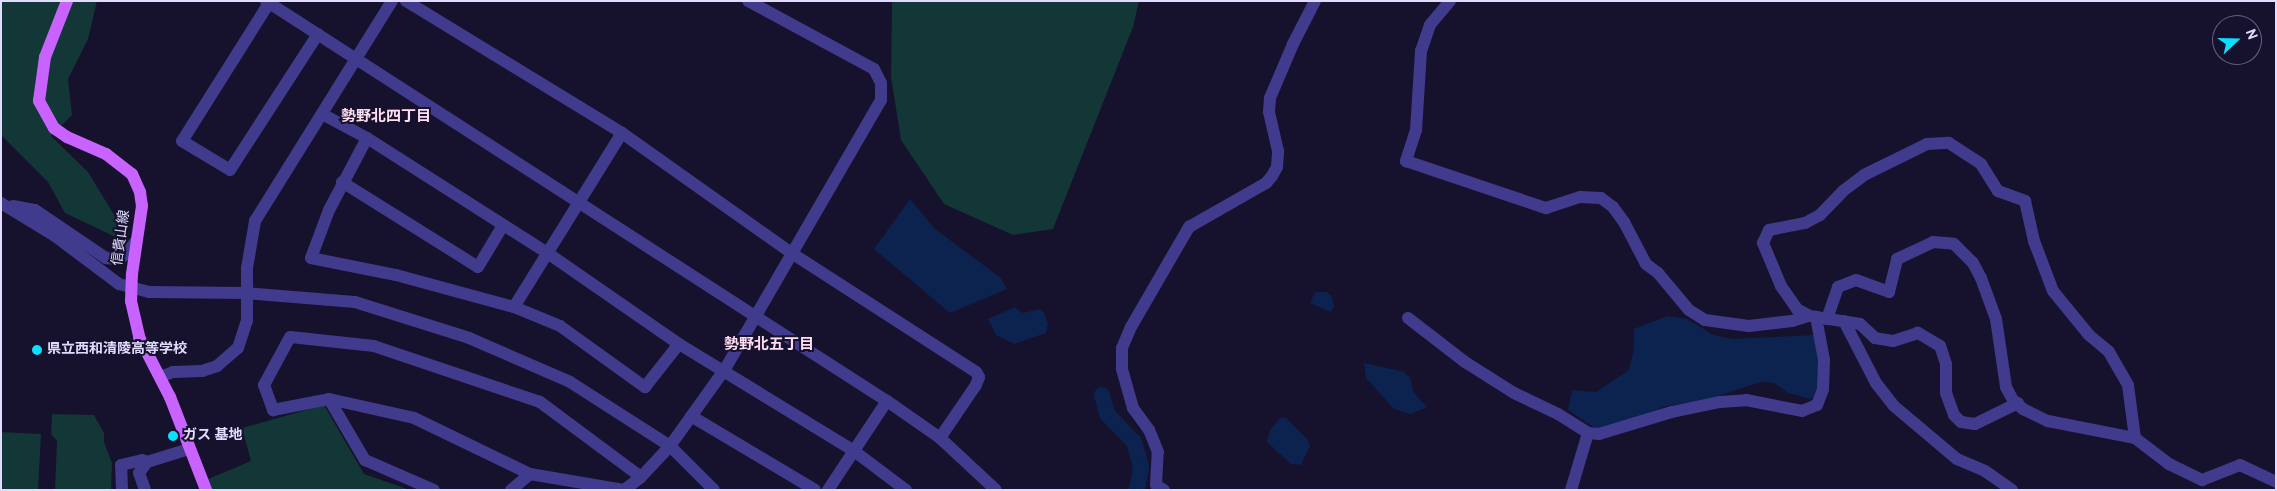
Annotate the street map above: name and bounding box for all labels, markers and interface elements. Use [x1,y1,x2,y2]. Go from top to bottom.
north arrow [2212,15,2262,65]
text: N [2241,27,2260,43]
district label: 勢野北四丁目 [341,109,431,127]
street label: 信貴山線 [110,209,134,267]
district label: 勢野北五丁目 [724,337,814,355]
place label: 県立西和清陵高等学校 [47,342,187,358]
marker: 県立西和清陵高等学校 [31,344,43,356]
place label: ガス 基地 [183,428,242,444]
marker: ガス 基地 [167,430,179,442]

